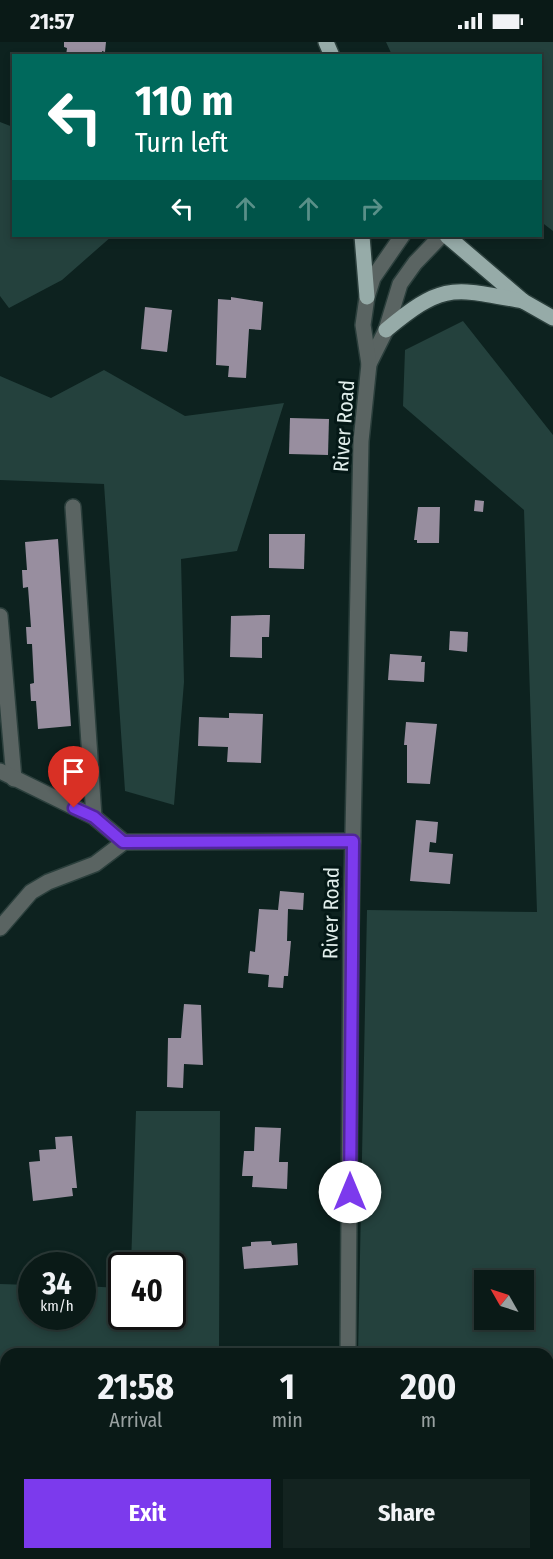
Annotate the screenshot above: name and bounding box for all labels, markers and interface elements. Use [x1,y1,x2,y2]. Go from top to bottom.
text: 21:57 [30,8,74,35]
text: 110 m [135,76,234,126]
icon: left [36,78,114,156]
text: Turn left [135,127,228,159]
icon: left [166,192,199,225]
icon: ahead [229,192,262,225]
icon: ahead [292,192,325,225]
icon: right [355,192,388,225]
street label: River Road [328,379,360,473]
pin [48,746,99,808]
icon: arrive [57,755,90,788]
street label: River Road [317,867,345,959]
position arrow [318,1160,382,1224]
speed limit sign: 40 [108,1252,186,1330]
text: 34 [42,1266,72,1302]
north arrow [474,1270,534,1330]
map controls [474,1270,534,1330]
text: km/h [40,1297,74,1315]
text: 21:58 [98,1365,174,1409]
text: 1 [280,1365,295,1409]
text: 200 [400,1365,456,1409]
text: Arrival [109,1408,162,1432]
text: min [272,1408,303,1432]
text: m [421,1408,436,1432]
button: Exit [24,1479,271,1548]
button: Share [283,1479,530,1548]

